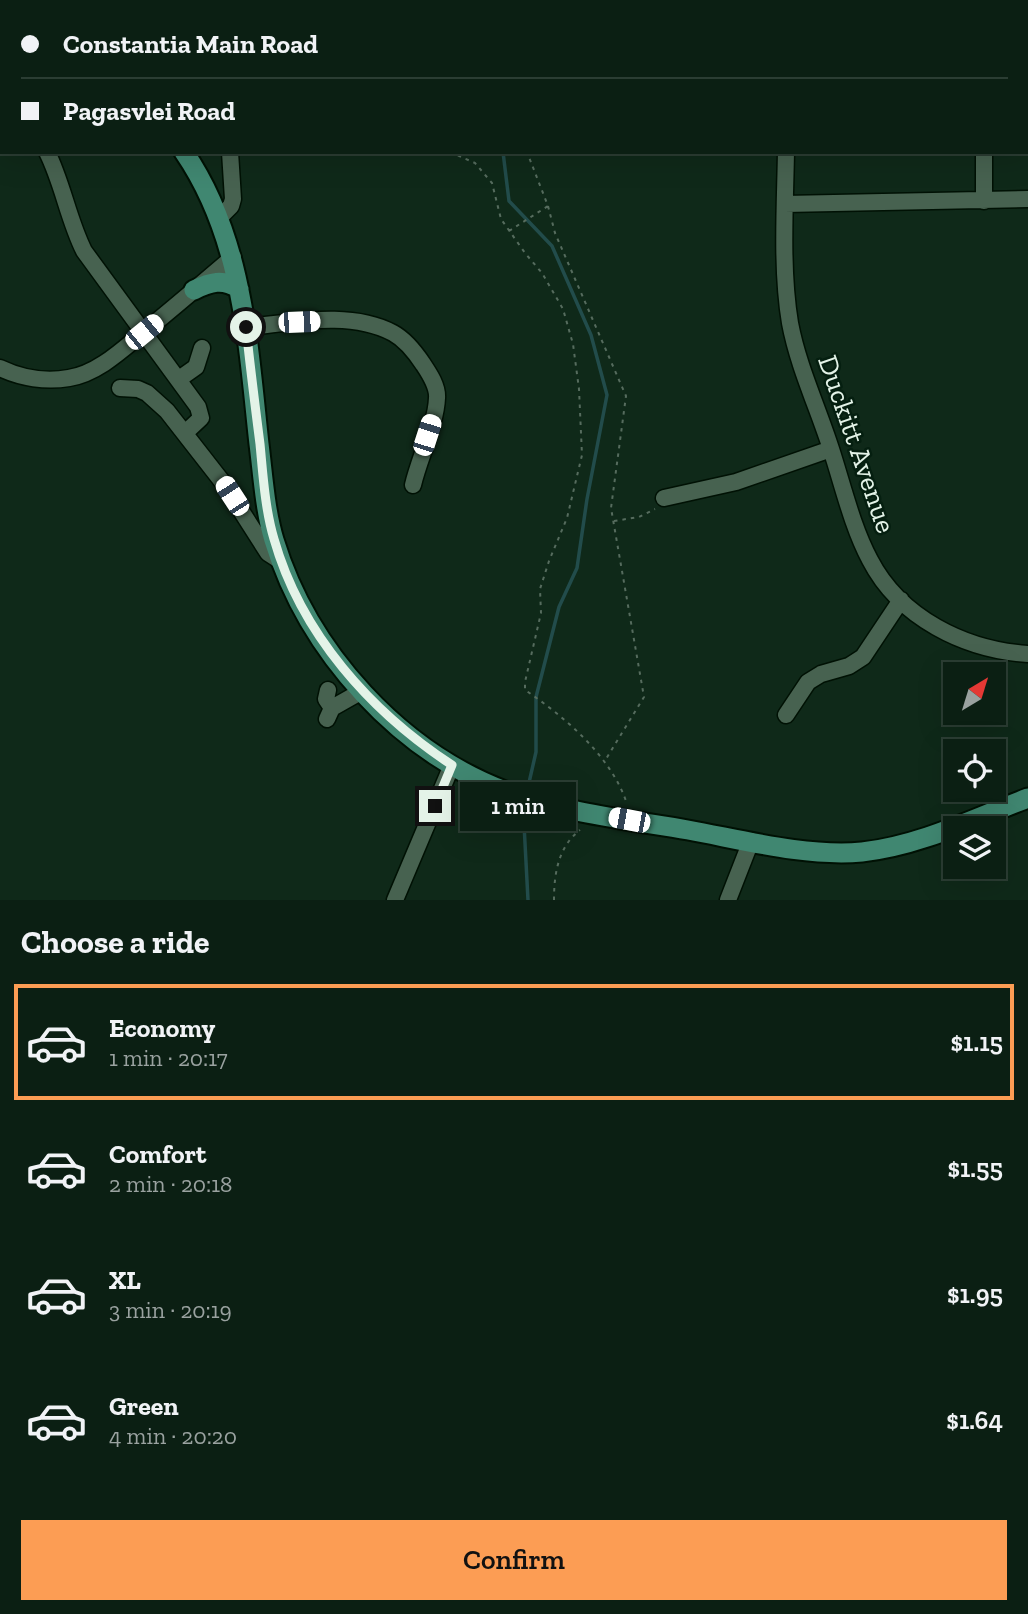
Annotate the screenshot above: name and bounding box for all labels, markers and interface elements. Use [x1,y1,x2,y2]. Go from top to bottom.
text: Constantia Main Road [63,28,318,60]
text: Pagasvlei Road [63,95,235,127]
car [122,311,167,353]
route start [230,311,262,343]
car [278,311,321,333]
street label: Duckitt Avenue [811,351,903,537]
car [411,412,444,458]
car [212,473,253,519]
north arrow [943,662,1006,724]
map controls [943,662,1006,879]
button: locate [943,739,1006,802]
callout: 1 min [460,782,575,830]
route end [419,790,451,822]
text: 1 min [491,792,545,820]
car [607,806,652,834]
button: layers [943,816,1006,879]
text: Choose a ride [21,923,209,961]
icon: car [25,1011,88,1074]
text: Economy [109,1012,215,1044]
text: $1.15 [951,1026,1003,1058]
text: 1 min · 20:17 [109,1044,228,1072]
icon: car [25,1137,88,1200]
text: Comfort [109,1138,206,1170]
text: $1.55 [947,1152,1003,1184]
text: 2 min · 20:18 [109,1170,233,1198]
icon: car [25,1263,88,1326]
text: XL [109,1264,141,1296]
text: $1.95 [947,1278,1003,1310]
text: 3 min · 20:19 [109,1296,232,1324]
icon: car [25,1389,88,1452]
text: Green [109,1390,179,1422]
text: $1.64 [946,1404,1003,1436]
text: 4 min · 20:20 [109,1422,237,1450]
button: Confirm [21,1520,1007,1600]

